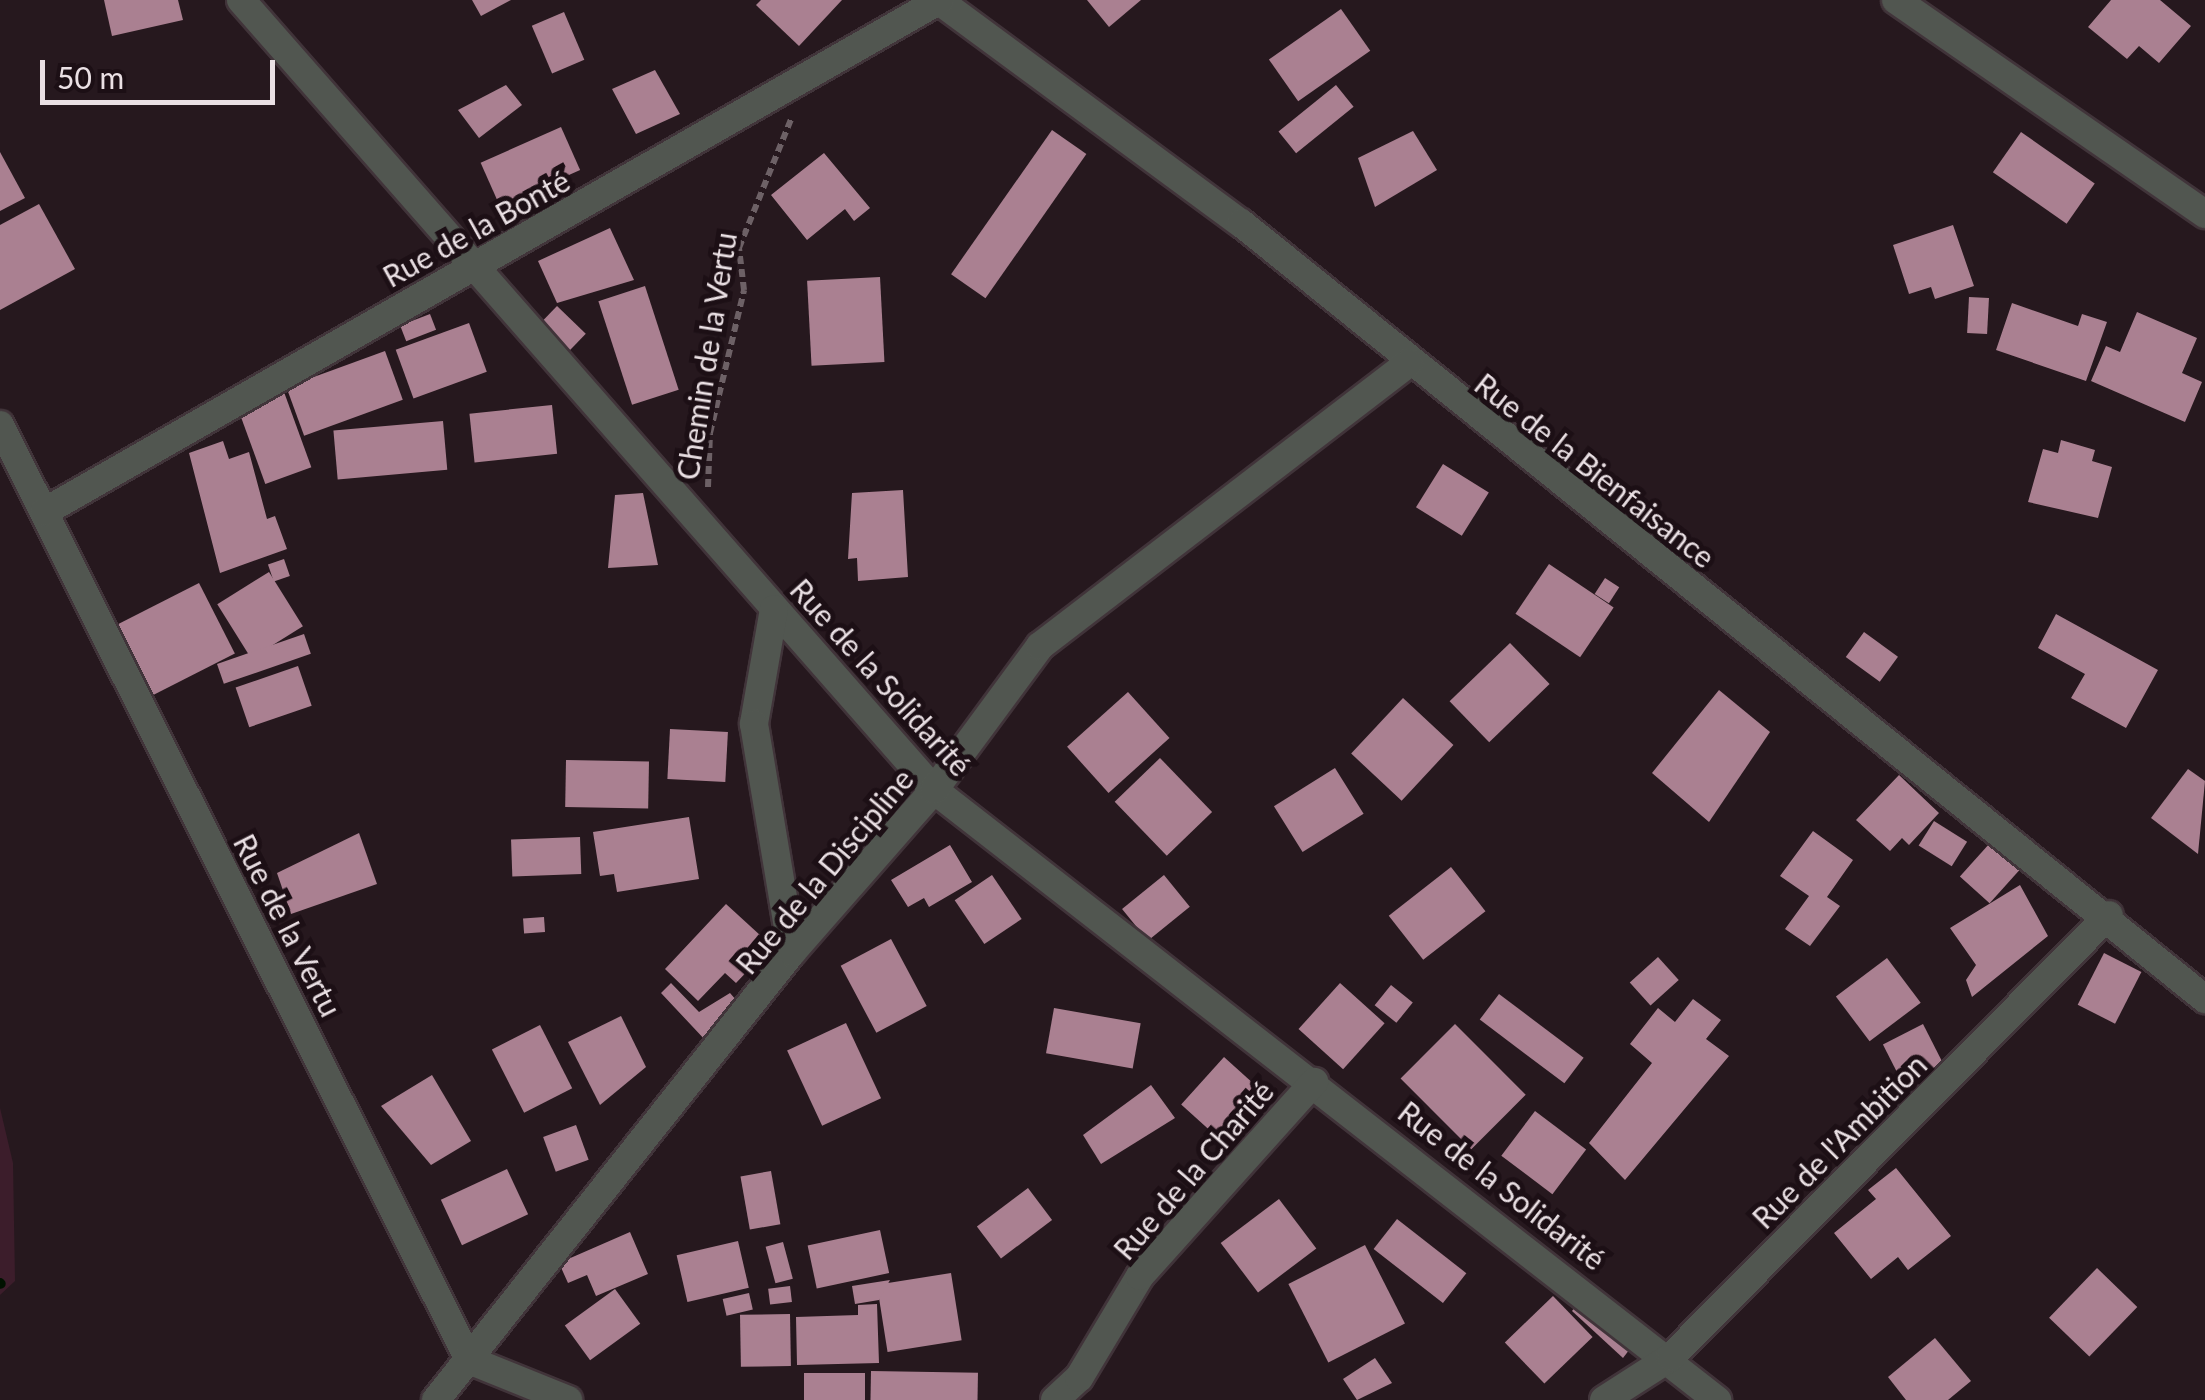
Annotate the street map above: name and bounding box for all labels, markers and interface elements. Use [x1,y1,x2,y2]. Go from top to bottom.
scale bar [45,40,280,102]
text: 50 m [57,59,124,95]
street label: Rue de la Bonté [376,162,576,294]
street label: Chemin de la Vertu [669,229,743,483]
street label: Rue de la Bienfaisance [1468,365,1722,575]
street label: Rue de la Solidarité [783,571,979,783]
street label: Rue de la Discipline [728,761,920,981]
street label: Rue de la Vertu [226,827,350,1023]
street label: Rue de l'Ambition [1744,1046,1934,1236]
street label: Rue de la Charité [1106,1073,1280,1267]
street label: Rue de la Solidarité [1392,1093,1612,1277]

